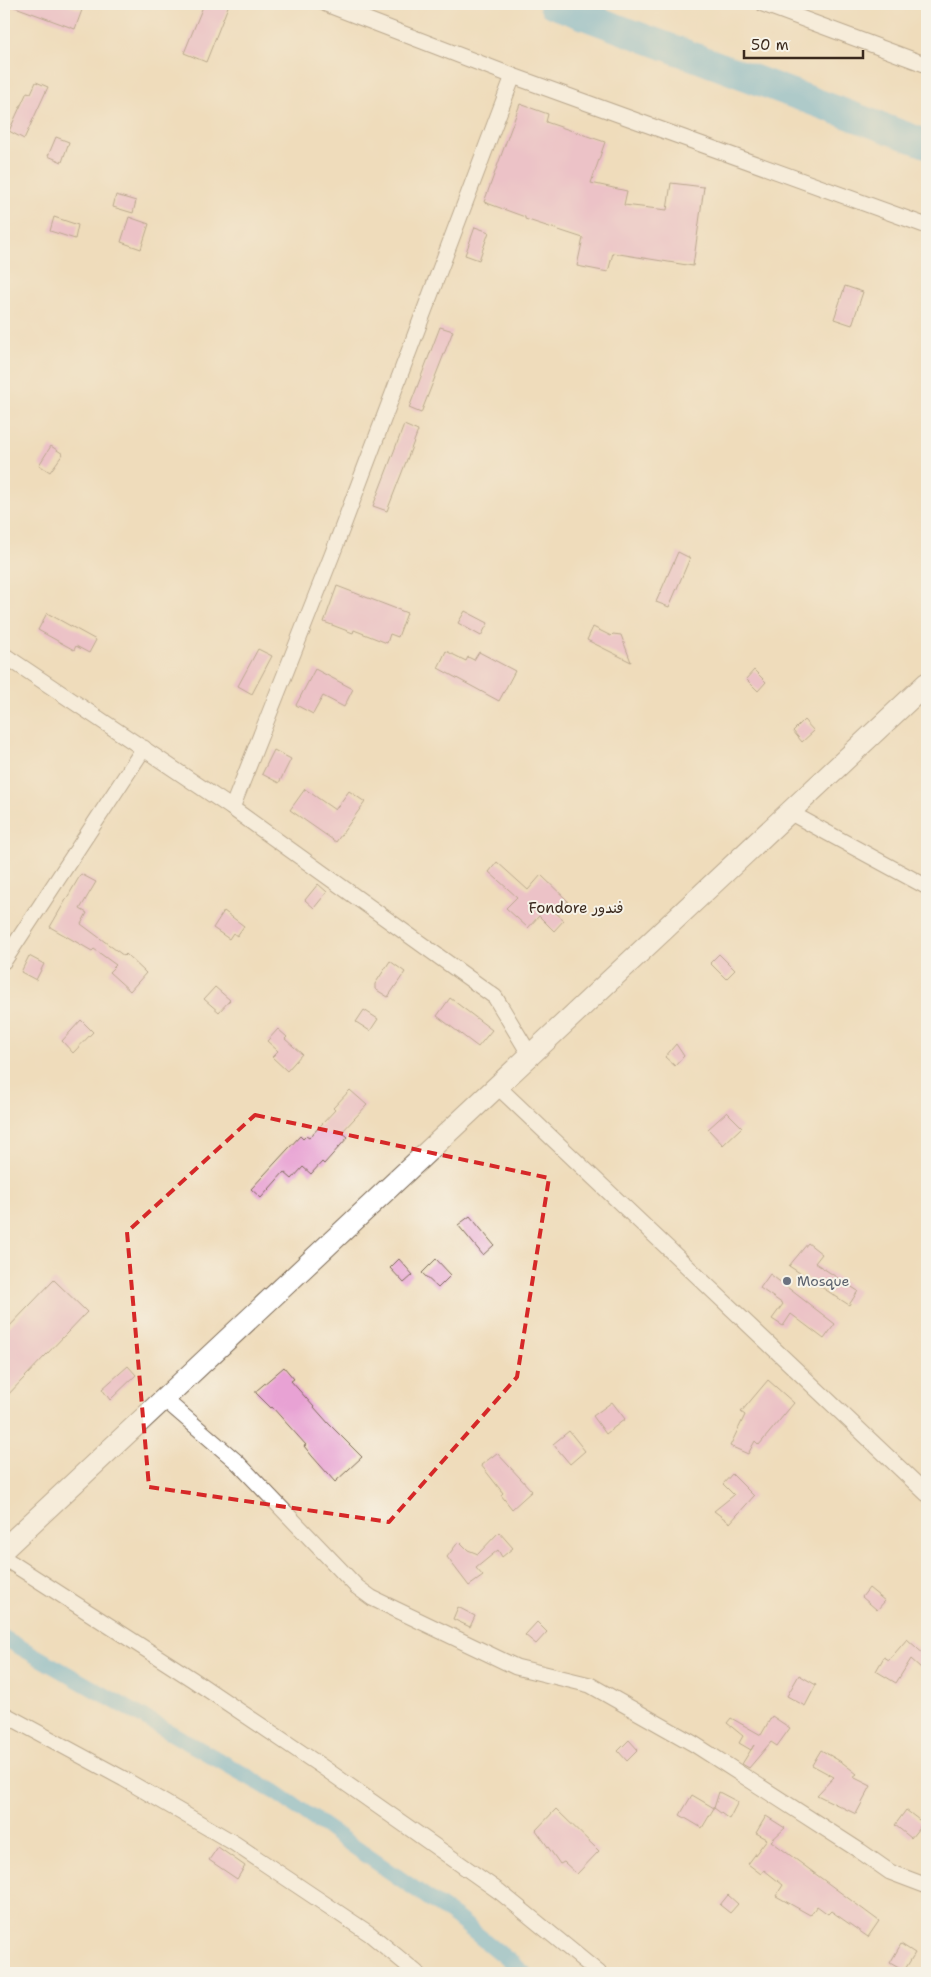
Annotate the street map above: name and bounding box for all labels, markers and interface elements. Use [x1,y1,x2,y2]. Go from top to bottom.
scale bar [744,28,862,60]
text: 50 m [751,35,789,55]
district label: Fondore فندور [528,898,624,918]
place label: Mosque [797,1272,850,1290]
marker: Mosque [781,1275,793,1287]

